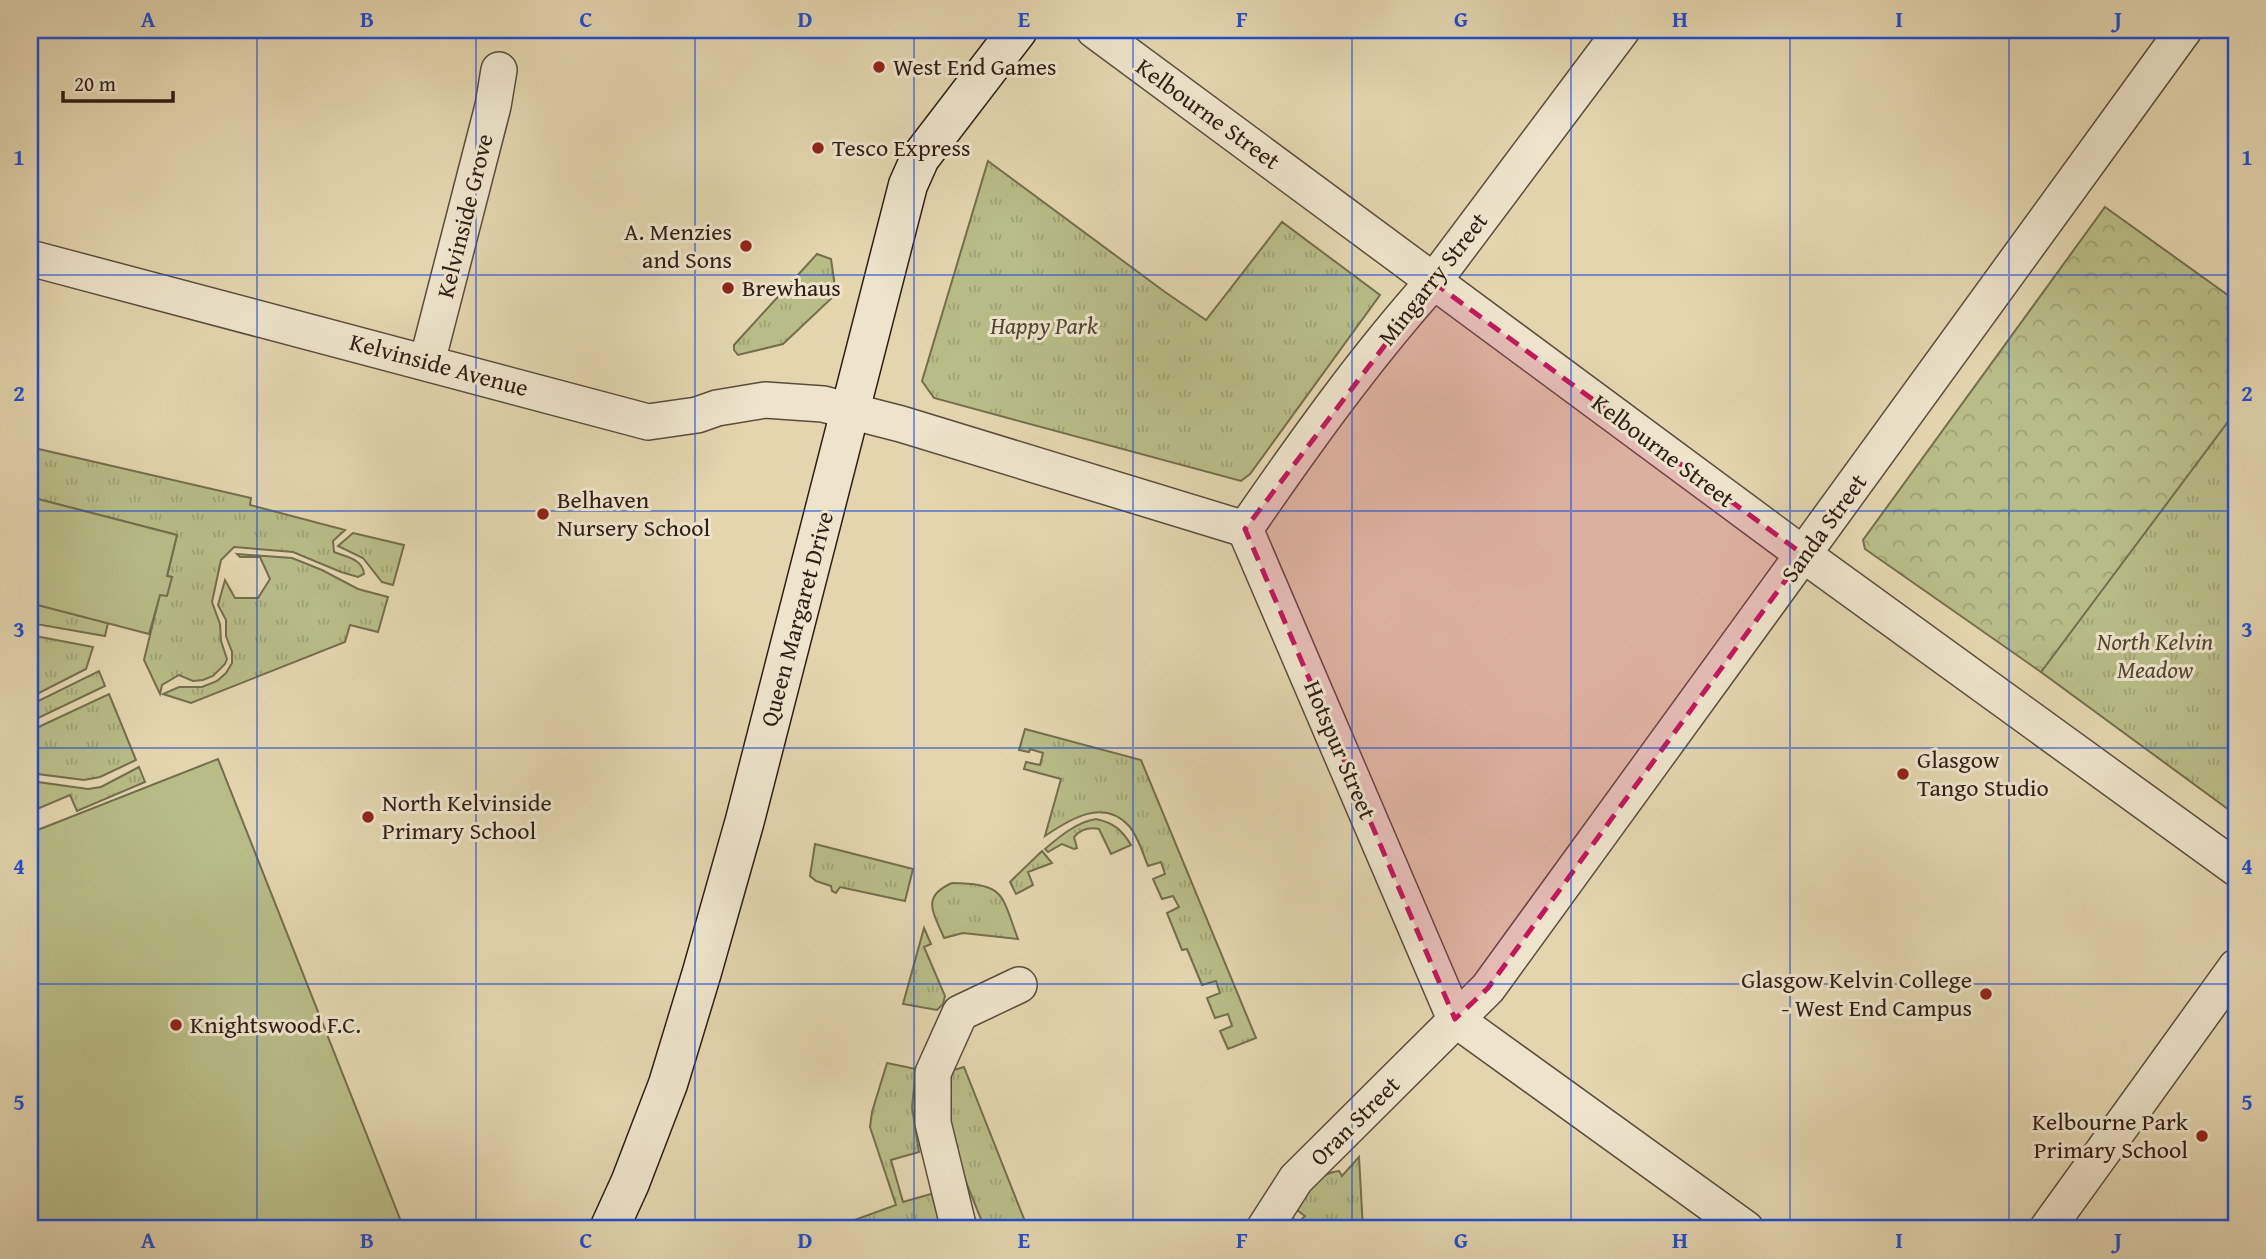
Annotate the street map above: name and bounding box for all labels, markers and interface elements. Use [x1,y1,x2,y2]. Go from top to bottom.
text: A [141,2,156,35]
text: B [360,2,374,35]
text: C [579,2,593,35]
text: D [798,2,813,35]
text: E [1018,2,1030,35]
text: F [1236,2,1248,35]
text: G [1454,2,1468,35]
text: H [1672,2,1688,35]
text: I [1895,2,1903,35]
text: J [2110,2,2122,35]
place label: West End Games [893,49,1057,84]
street label: Kelbourne Street [1129,49,1288,178]
marker: West End Games [871,59,887,75]
scale bar [63,60,173,104]
text: 20 m [74,68,116,99]
street label: Kelvinside Grove [427,130,502,302]
place label: Tesco Express [832,130,971,165]
text: 1 [13,140,25,173]
marker: Tesco Express [810,140,826,156]
text: 1 [2241,140,2253,173]
street label: Mingarry Street [1369,204,1496,353]
place label: A. Menzies and Sons [624,214,732,277]
marker: A. Menzies and Sons [738,238,754,254]
place label: Brewhaus [742,270,841,305]
marker: Brewhaus [720,280,736,296]
park label: Happy Park [989,308,1098,343]
street label: Kelvinside Avenue [346,324,532,405]
text: 2 [13,376,25,409]
text: 2 [2241,376,2253,409]
street label: Kelbourne Street [1585,385,1742,516]
street label: Sanda Street [1772,466,1875,589]
place label: Belhaven Nursery School [557,482,710,545]
marker: Belhaven Nursery School [535,506,551,522]
street label: Queen Margaret Drive [751,507,842,730]
text: 3 [13,612,25,645]
text: 3 [2241,612,2253,645]
park label: North Kelvin Meadow [2096,624,2213,687]
street label: Hotspur Street [1295,675,1386,825]
place label: Glasgow Tango Studio [1917,742,2049,805]
marker: Glasgow Tango Studio [1895,766,1911,782]
place label: North Kelvinside Primary School [382,785,552,848]
marker: North Kelvinside Primary School [360,809,376,825]
text: 4 [13,849,25,882]
text: 4 [2241,849,2253,882]
place label: Glasgow Kelvin College - West End Campus [1741,962,1972,1025]
marker: Glasgow Kelvin College - West End Campus [1978,986,1994,1002]
place label: Knightswood F.C. [190,1007,361,1042]
marker: Knightswood F.C. [168,1017,184,1033]
street label: Oran Street [1302,1067,1408,1174]
text: 5 [13,1085,25,1118]
text: 5 [2241,1085,2253,1118]
place label: Kelbourne Park Primary School [2032,1104,2189,1167]
marker: Kelbourne Park Primary School [2194,1128,2210,1144]
text: A [141,1223,156,1256]
text: B [360,1223,374,1256]
text: C [579,1223,593,1256]
text: D [798,1223,813,1256]
text: E [1018,1223,1030,1256]
text: F [1236,1223,1248,1256]
text: G [1454,1223,1468,1256]
text: H [1672,1223,1688,1256]
text: I [1895,1223,1903,1256]
text: J [2110,1223,2122,1256]

